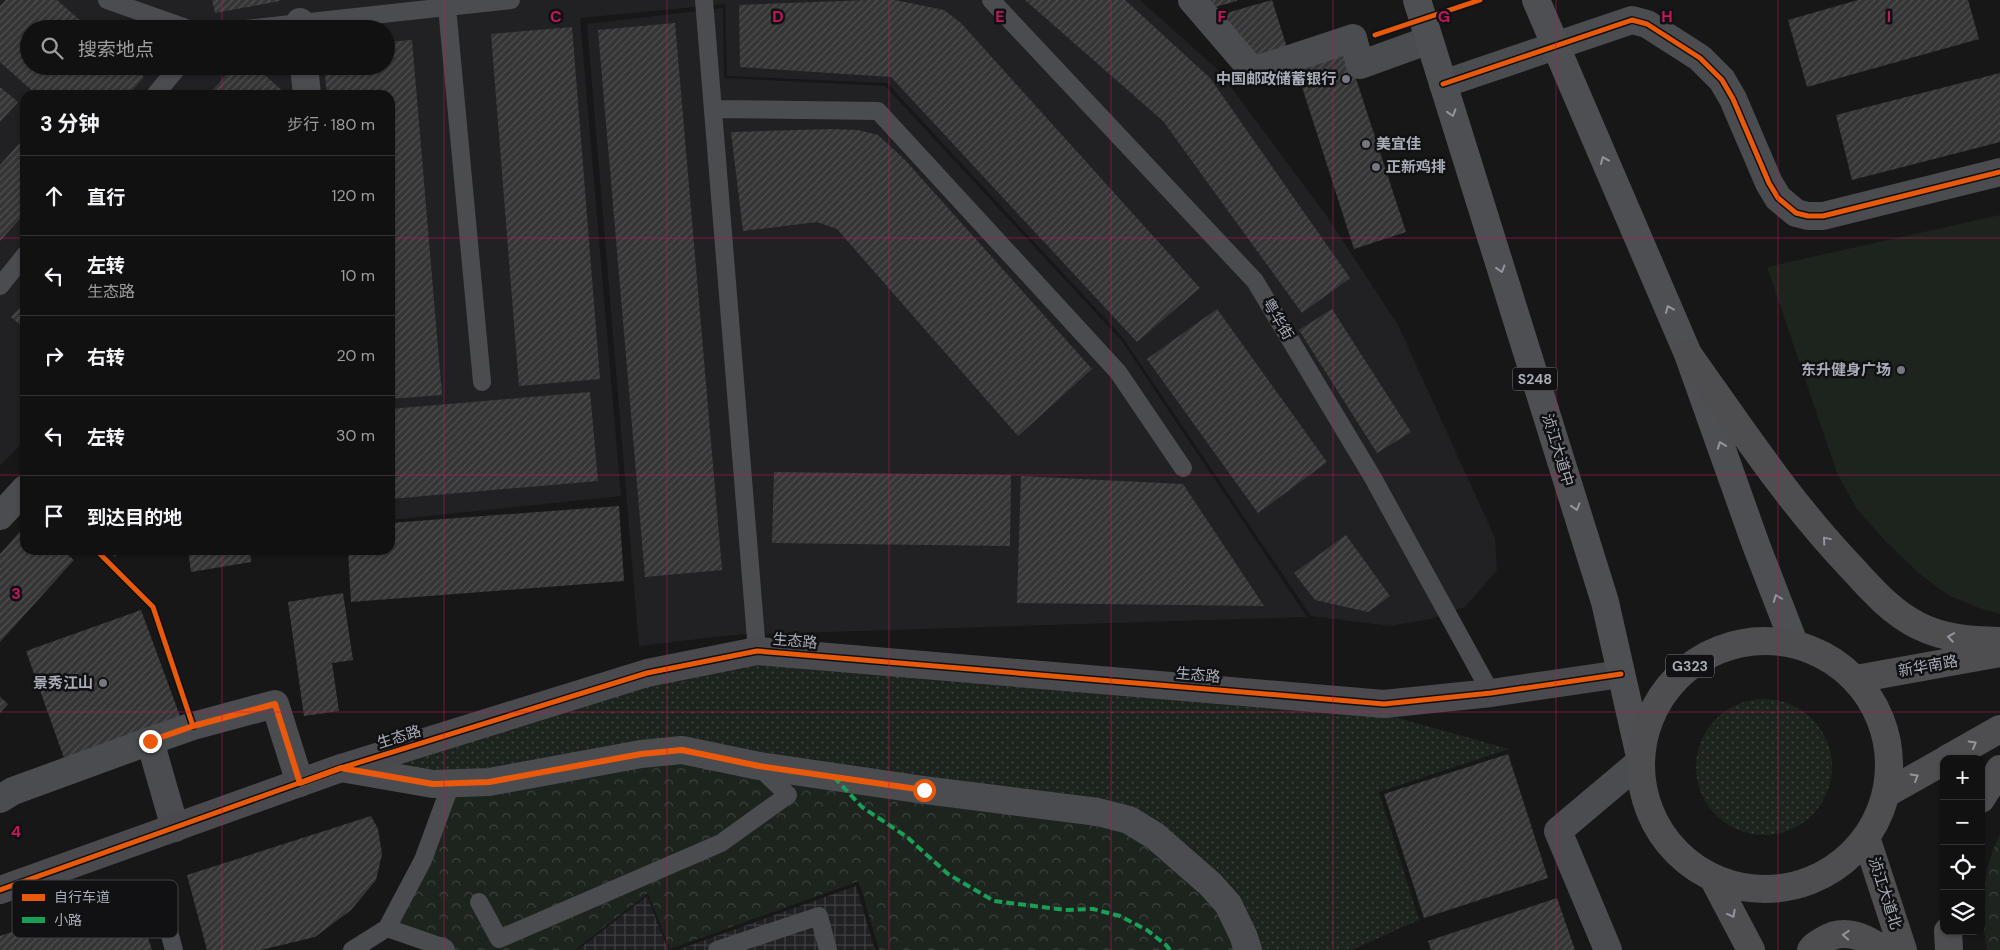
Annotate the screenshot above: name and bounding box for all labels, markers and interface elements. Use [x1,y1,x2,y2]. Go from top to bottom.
text: C [550,6,562,27]
text: D [772,6,784,27]
text: E [995,6,1005,27]
text: F [1218,6,1227,27]
text: G [1438,6,1450,27]
text: H [1661,6,1673,27]
text: I [1887,6,1891,27]
search box [20,20,395,75]
icon: search [38,34,66,62]
text: 搜索地点 [78,37,154,62]
place label: 中国邮政储蓄银行 [1216,69,1336,89]
marker: 中国邮政储蓄银行 [1340,73,1352,85]
one-way arrow [1446,109,1456,117]
text: 3 分钟 [40,110,100,138]
text: 步行 · 180 m [287,114,375,135]
place label: 美宜佳 [1376,134,1421,154]
marker: 美宜佳 [1360,138,1372,150]
one-way arrow [1599,156,1610,165]
place label: 正新鸡排 [1386,157,1446,177]
marker: 正新鸡排 [1370,161,1382,173]
icon: ahead [40,182,68,210]
text: 直行 [87,185,125,210]
text: 120 m [331,185,375,206]
text: 左转 [87,253,125,278]
icon: left [40,262,68,290]
one-way arrow [1495,264,1505,272]
text: 10 m [341,265,375,286]
text: 生态路 [87,281,135,302]
street label: 粤华街 [1258,295,1298,343]
one-way arrow [1664,305,1675,314]
icon: right [40,342,68,370]
text: 右转 [87,345,125,370]
text: 20 m [336,345,375,366]
place label: 东升健身广场 [1801,360,1891,380]
marker: 东升健身广场 [1895,364,1907,376]
road number: S248 [1512,368,1558,390]
street label: 浈江大道中 [1537,411,1579,489]
icon: left [40,422,68,450]
text: 左转 [87,425,125,450]
text: 30 m [336,425,375,446]
one-way arrow [1717,442,1727,450]
icon: arrive [40,502,68,530]
one-way arrow [1570,502,1580,511]
text: 到达目的地 [87,505,182,530]
one-way arrow [1822,536,1831,545]
text: 3 [11,583,21,604]
one-way arrow [1773,594,1783,603]
street label: 生态路 [772,629,818,653]
one-way arrow [1947,633,1956,643]
street label: 新华南路 [1897,651,1959,681]
road number: G323 [1666,654,1714,678]
street label: 生态路 [1175,663,1221,687]
place label: 景秀江山 [33,673,93,693]
marker: 景秀江山 [97,677,109,689]
street label: 生态路 [375,721,423,753]
route end [139,730,162,753]
one-way arrow [1968,740,1977,750]
map controls [1940,755,1985,935]
button: + [1940,755,1985,800]
one-way arrow [1910,773,1919,783]
route start [913,779,936,802]
button: − [1940,800,1985,845]
text: 4 [11,821,21,842]
button: locate [1940,845,1985,890]
street label: 浈江大道北 [1864,854,1906,932]
legend [12,880,178,938]
text: 自行车道 [54,888,110,906]
button: layers [1940,890,1985,935]
one-way arrow [1726,909,1736,918]
text: 小路 [54,911,82,929]
one-way arrow [1842,930,1850,941]

